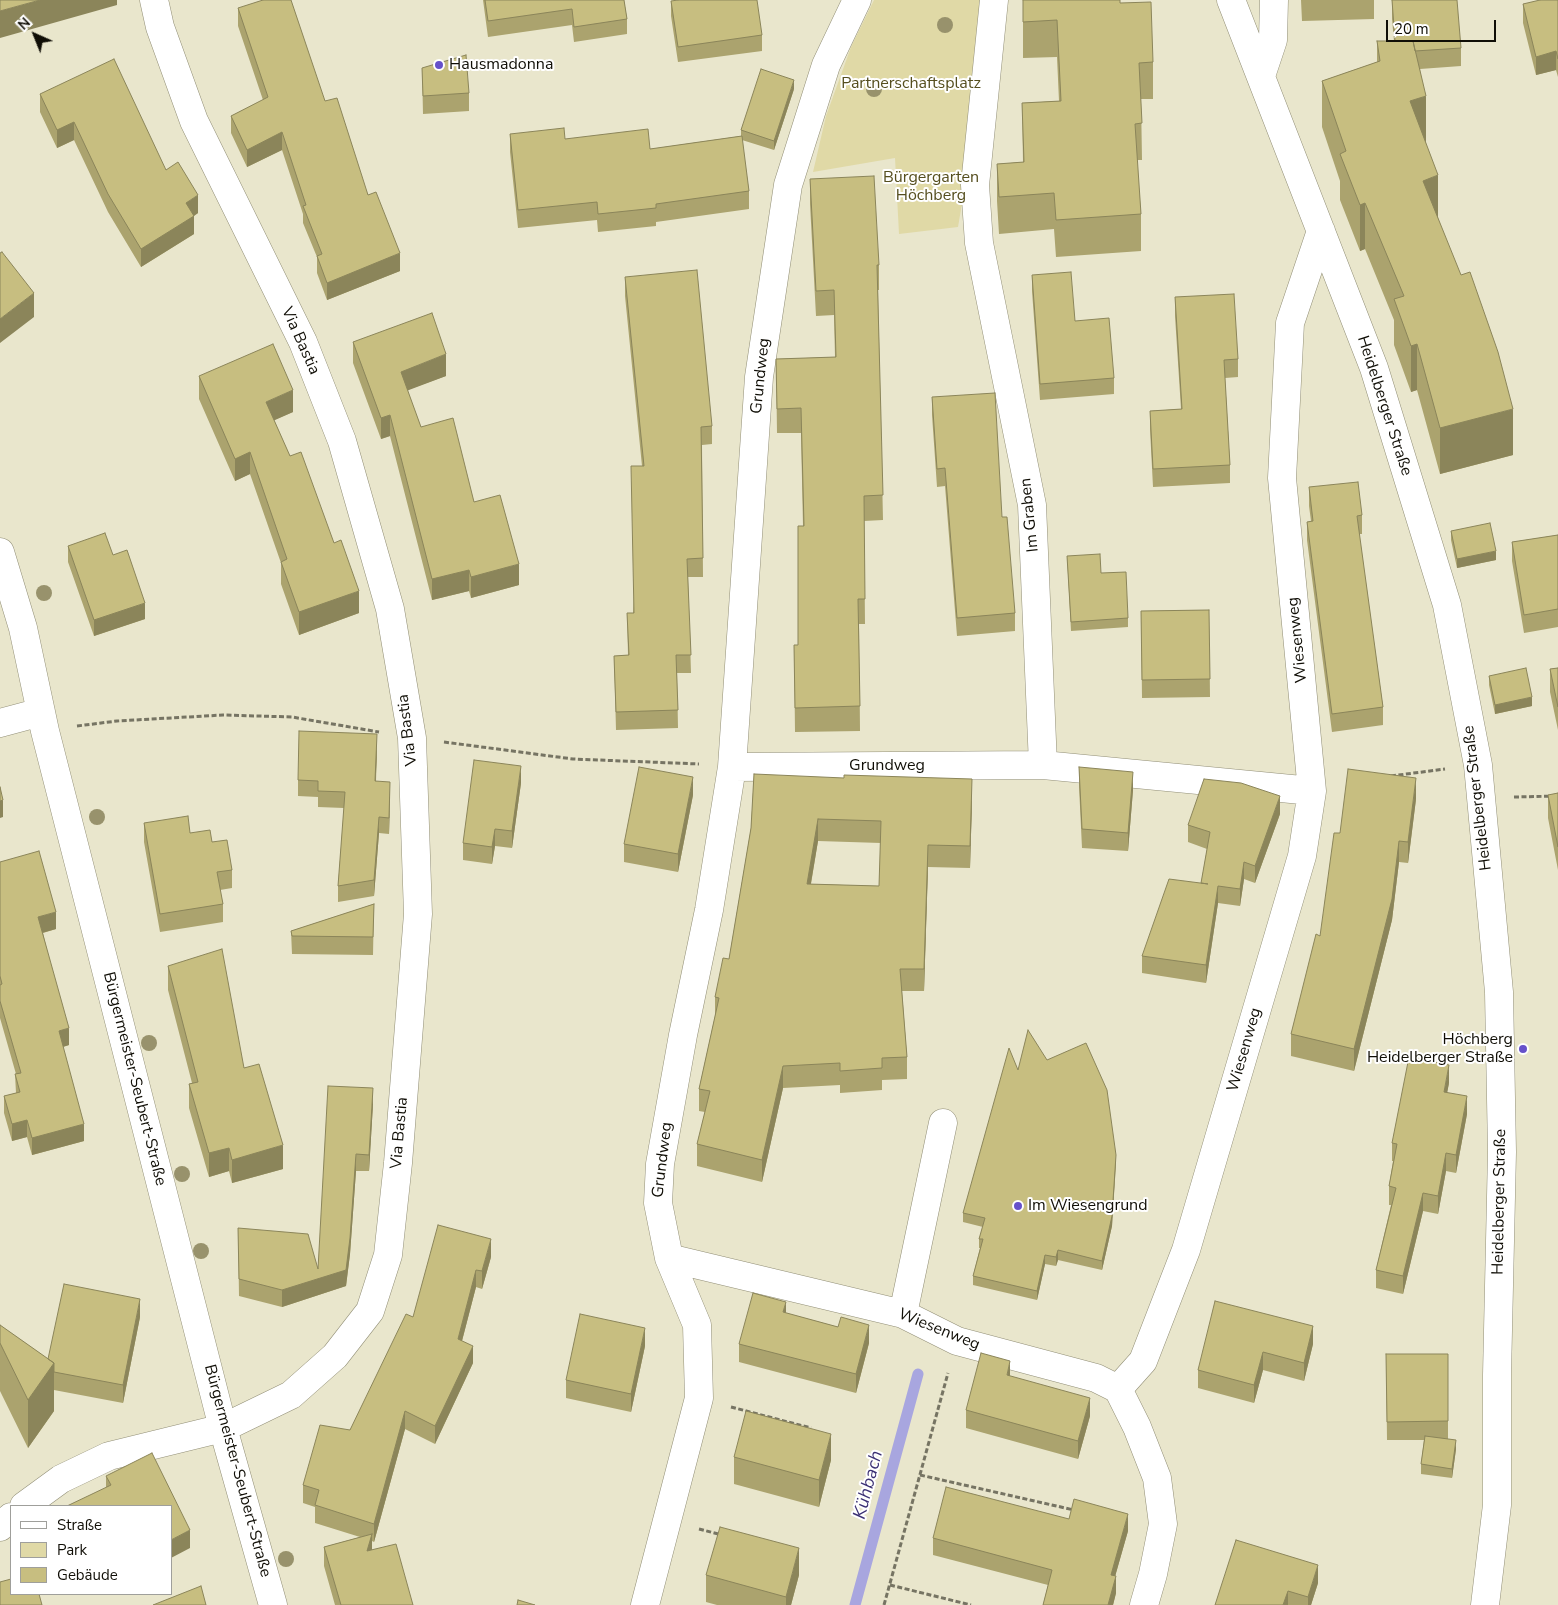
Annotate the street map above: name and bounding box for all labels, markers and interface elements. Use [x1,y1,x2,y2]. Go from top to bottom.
north arrow [10,10,60,60]
scale bar [1388,10,1498,42]
text: N [14,13,35,34]
text: 20 m [1394,19,1429,39]
place label: Hausmadonna [449,55,553,75]
marker: Hausmadonna [433,59,445,71]
park label: Partnerschaftsplatz [841,74,981,94]
park label: Bürgergarten Höchberg [883,168,979,206]
street label: Via Bastia [277,304,323,378]
street label: Heidelberger Straße [1352,334,1416,478]
street label: Grundweg [747,337,775,415]
street label: Im Graben [1017,477,1043,553]
street label: Wiesenweg [1284,596,1312,684]
street label: Via Bastia [394,693,422,767]
street label: Heidelberger Straße [1460,724,1496,872]
street label: Grundweg [849,756,925,776]
street label: Bürgermeister-Seubert-Straße [98,970,170,1188]
street label: Wiesenweg [1224,1006,1266,1094]
place label: Höchberg Heidelberger Straße [1367,1030,1513,1068]
marker: Höchberg Heidelberger Straße [1517,1043,1529,1055]
street label: Via Bastia [387,1096,413,1170]
street label: Grundweg [649,1121,677,1199]
street label: Heidelberger Straße [1489,1129,1511,1275]
place label: Im Wiesengrund [1028,1196,1148,1216]
marker: Im Wiesengrund [1012,1200,1024,1212]
street label: Wiesenweg [895,1305,983,1355]
street label: Bürgermeister-Seubert-Straße [199,1362,275,1580]
water label: Kühbach [850,1448,888,1522]
legend [10,1505,172,1595]
text: Straße [57,1515,102,1535]
text: Park [57,1540,87,1560]
text: Gebäude [57,1565,118,1585]

